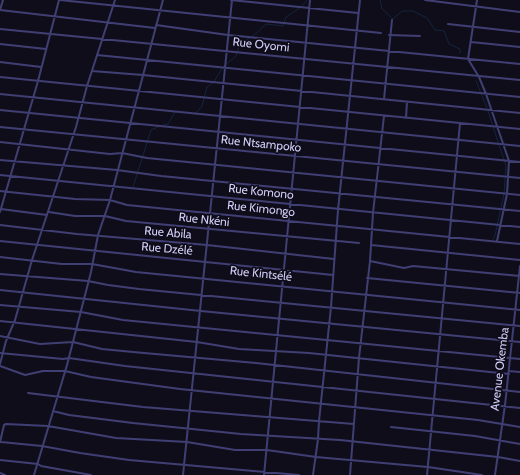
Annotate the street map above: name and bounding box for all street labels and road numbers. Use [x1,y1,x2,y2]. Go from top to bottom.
street label: Rue Oyomi [232,35,290,55]
street label: Rue Ntsampoko [220,133,302,155]
street label: Rue Komono [228,181,294,203]
street label: Rue Kimongo [226,198,296,220]
street label: Rue Nkéni [178,210,230,230]
street label: Rue Abila [144,224,192,242]
street label: Rue Dzélé [141,240,193,258]
street label: Rue Kintsélé [229,264,293,284]
street label: Avenue Okemba [488,326,512,412]

